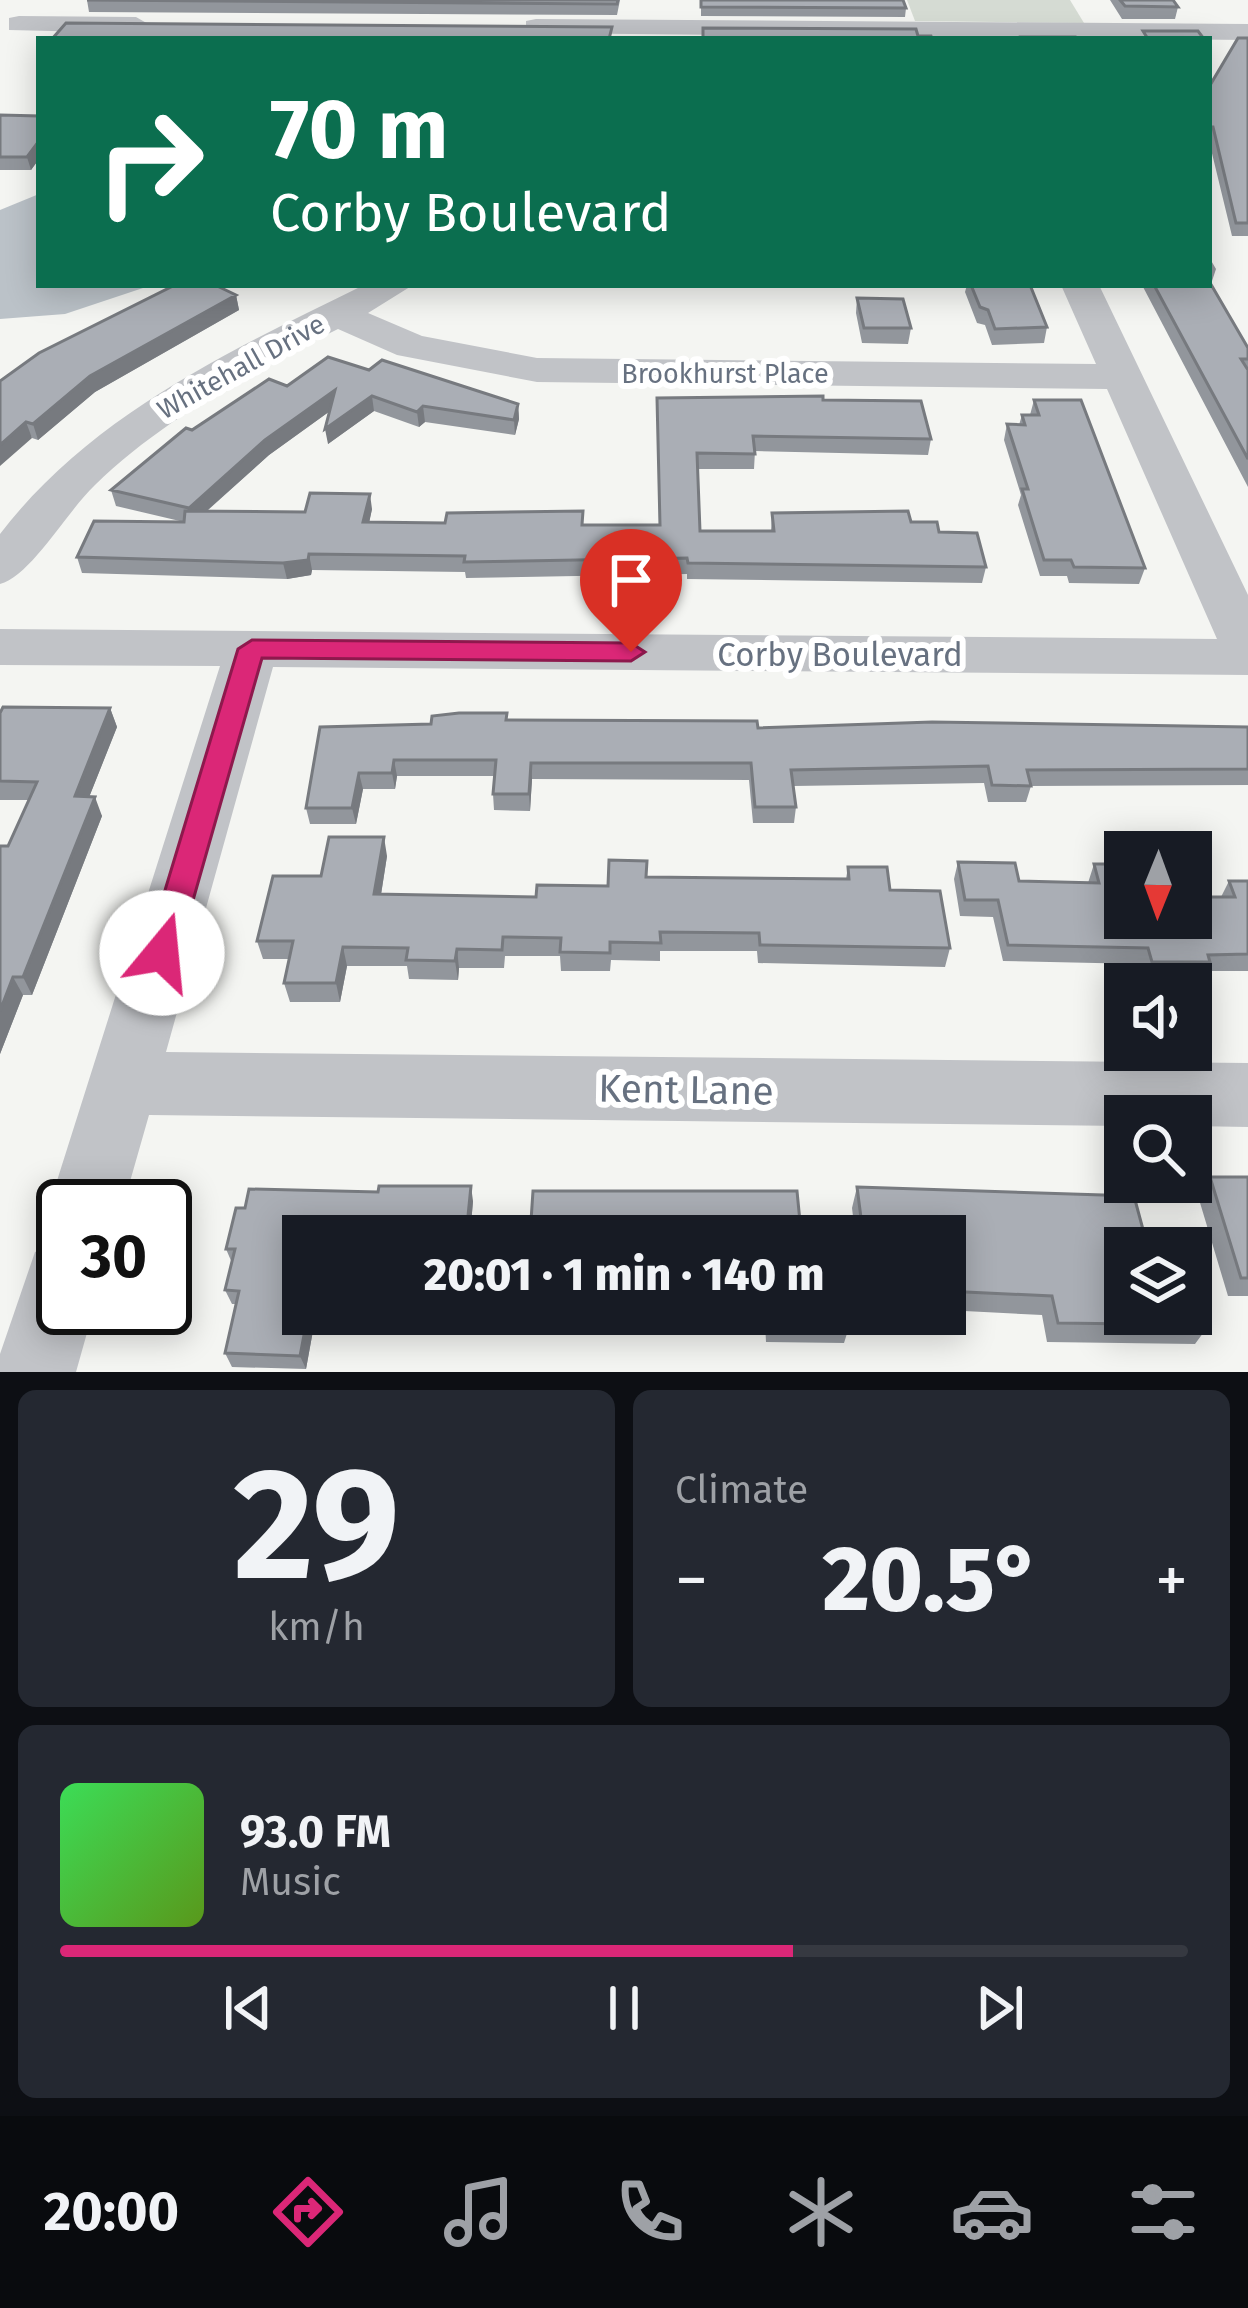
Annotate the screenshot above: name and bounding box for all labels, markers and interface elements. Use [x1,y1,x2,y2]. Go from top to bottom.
text: 70 m [270,79,448,180]
icon: right [72,84,228,240]
text: Corby Boulevard [270,181,671,245]
street label: Whitehall Drive [152,308,330,426]
street label: Brookhurst Place [621,358,829,390]
pin [580,529,682,652]
icon: arrive [598,547,664,613]
street label: Corby Boulevard [717,635,963,675]
north arrow [1104,831,1212,939]
map controls [1104,831,1212,1335]
position arrow [99,890,225,1016]
button: sound [1104,963,1212,1071]
street label: Kent Lane [598,1065,774,1115]
button: search [1104,1095,1212,1203]
speed limit sign: 30 [36,1179,192,1335]
button: layers [1104,1227,1212,1335]
text: 20:01 · 1 min · 140 m [424,1248,824,1302]
text: 29 [233,1432,400,1619]
text: Climate [675,1467,808,1513]
text: 20.5° [822,1526,1041,1634]
text: − [675,1541,708,1620]
text: + [1155,1541,1188,1620]
text: km/h [268,1604,365,1650]
text: 93.0 FM [240,1805,391,1859]
text: Music [240,1859,341,1905]
icon: previous [215,1975,281,2041]
icon: pause [591,1975,657,2041]
icon: next [967,1975,1033,2041]
icon: directions [266,2170,350,2254]
icon: music [437,2170,521,2254]
icon: phone [608,2170,692,2254]
icon: climate [779,2170,863,2254]
icon: car [950,2170,1034,2254]
icon: filters [1121,2170,1205,2254]
text: 20:00 [43,2180,179,2244]

